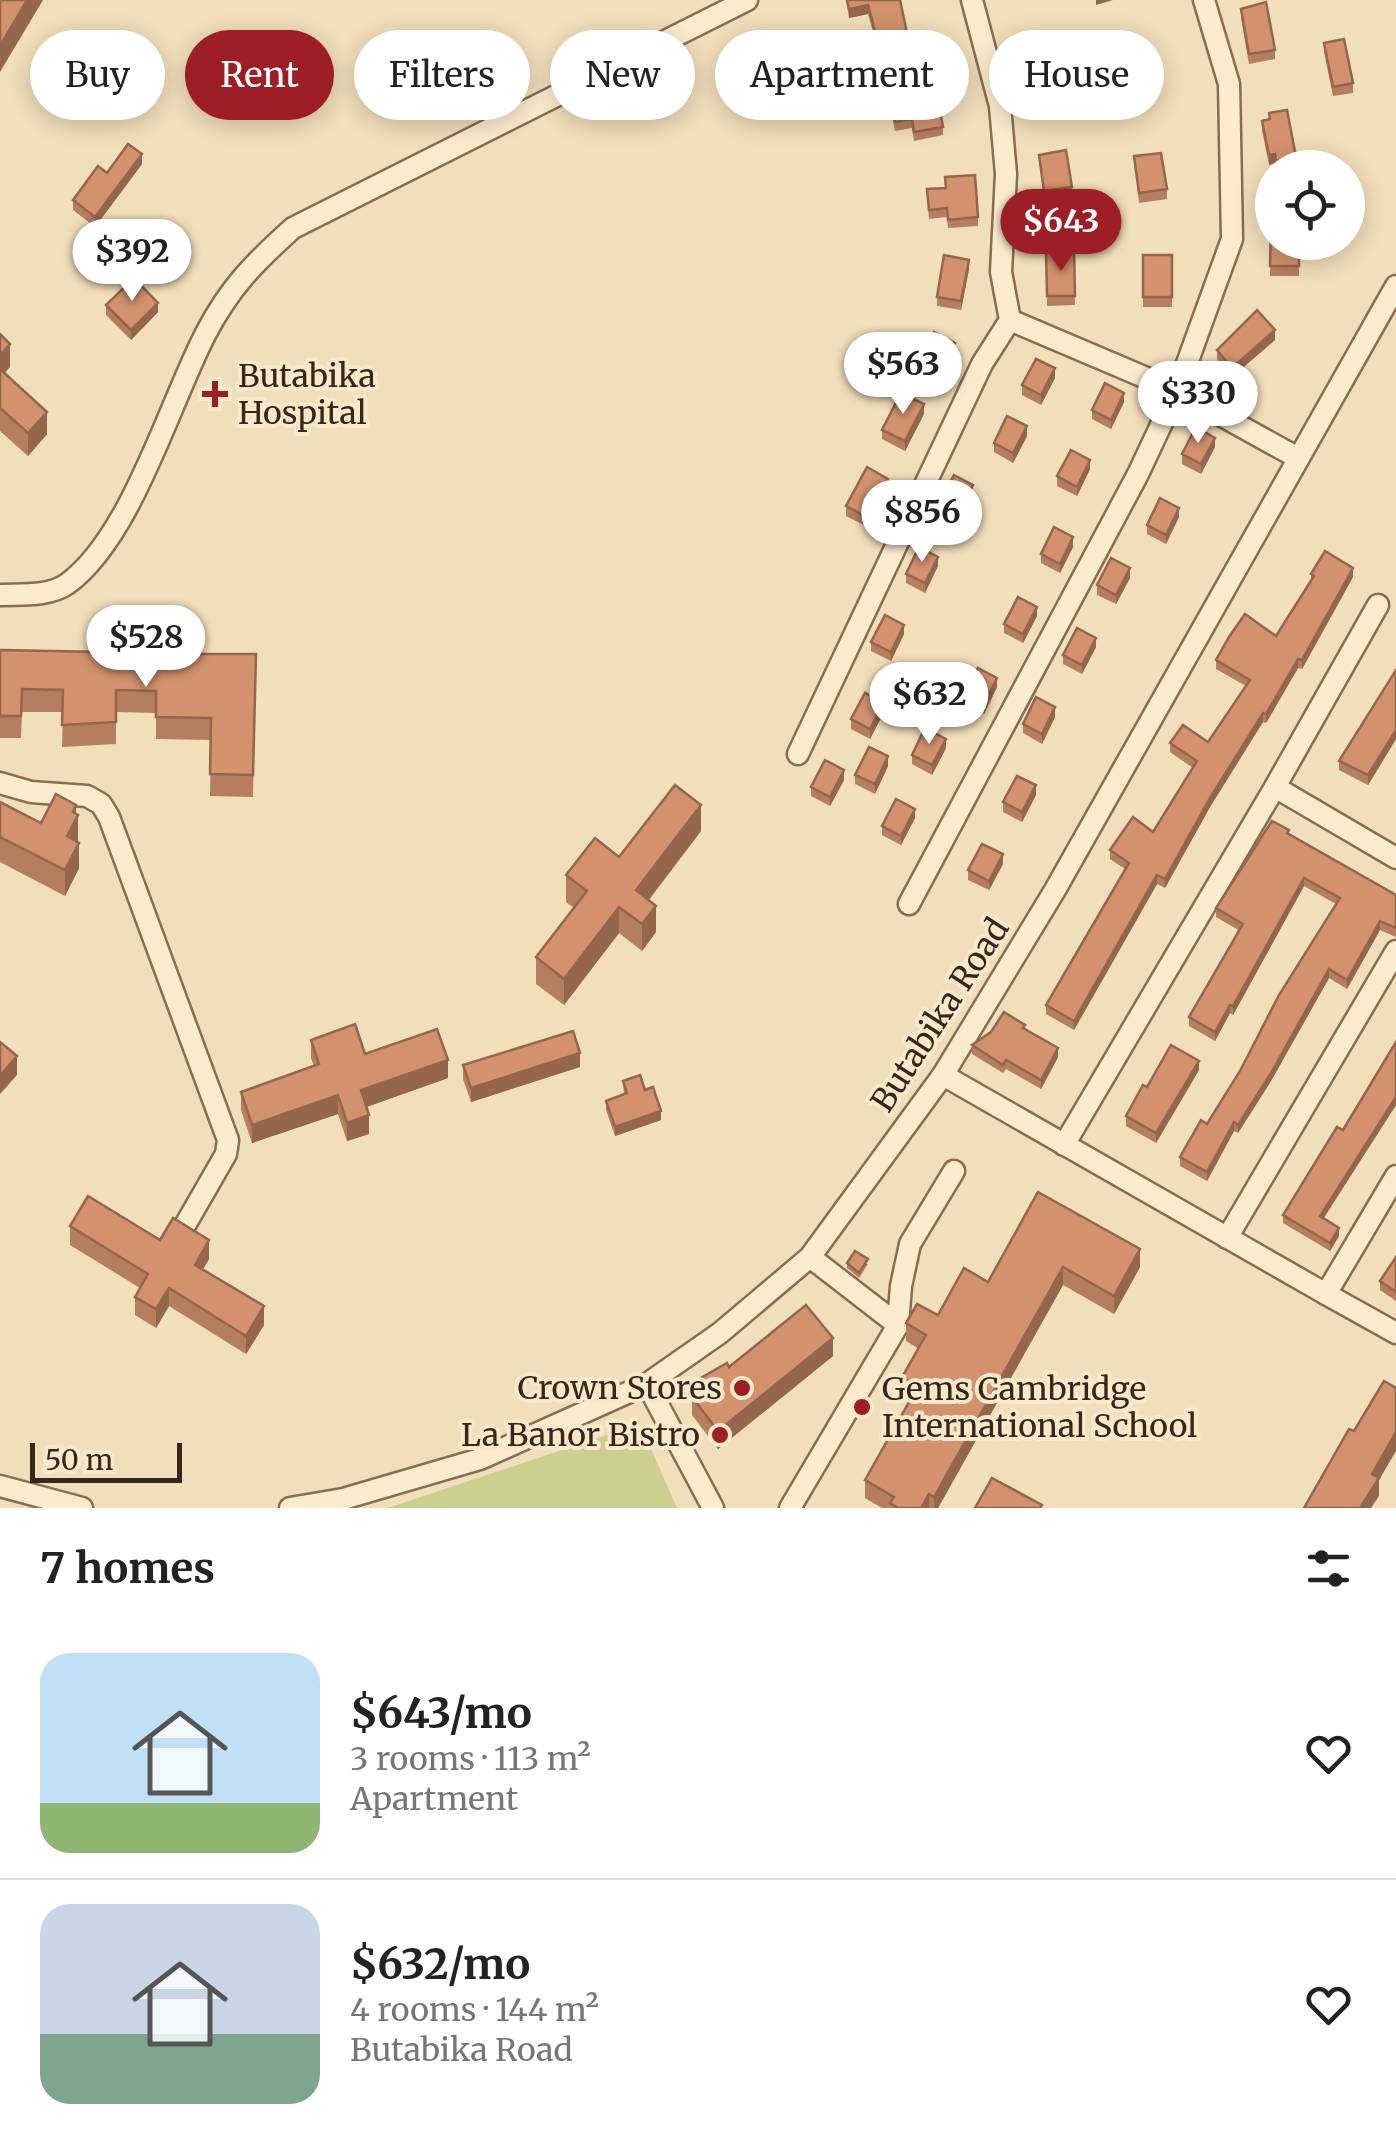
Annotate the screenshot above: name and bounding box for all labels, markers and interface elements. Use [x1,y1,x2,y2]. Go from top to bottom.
chip: Buy [30,30,165,120]
chip: Rent [185,30,334,120]
chip: Filters [354,30,530,120]
chip: New [550,30,695,120]
chip: Apartment [715,30,969,120]
chip: House [989,30,1164,120]
map controls [1255,150,1365,260]
button: locate [1255,150,1365,260]
pin: $643 [1002,189,1120,274]
text: $643 [1022,201,1100,241]
pin: $392 [73,219,191,304]
text: $392 [94,231,170,271]
pin: $563 [844,332,962,417]
text: $563 [866,344,940,384]
place label: Butabika Hospital [238,356,376,433]
pin: $330 [1139,361,1257,446]
text: $330 [1160,373,1236,413]
marker: Butabika Hospital [202,381,228,407]
pin: $856 [863,480,981,565]
text: $856 [883,492,961,532]
pin: $528 [87,605,205,690]
text: $528 [108,617,184,657]
pin: $632 [870,662,988,747]
text: $632 [891,674,967,714]
street label: Butabika Road [863,911,1017,1119]
place label: Crown Stores [518,1368,722,1408]
place label: Gems Cambridge International School [882,1369,1197,1446]
marker: Crown Stores [731,1377,753,1399]
marker: Gems Cambridge International School [851,1396,873,1418]
place label: La Banor Bistro [461,1415,700,1455]
marker: La Banor Bistro [709,1424,731,1446]
scale bar [30,1438,182,1482]
text: 50 m [45,1442,113,1478]
icon: filters [1301,1541,1356,1596]
text: 7 homes [40,1542,215,1594]
text: $643/mo [350,1687,532,1739]
icon: home [120,1693,240,1813]
icon: heart [1301,1726,1356,1781]
text: 3 rooms · 113 m² [350,1739,591,1779]
text: Apartment [350,1779,518,1819]
text: $632/mo [350,1938,530,1990]
icon: home [120,1944,240,2064]
icon: heart [1301,1977,1356,2032]
text: 4 rooms · 144 m² [350,1990,599,2030]
text: Butabika Road [350,2030,573,2070]

